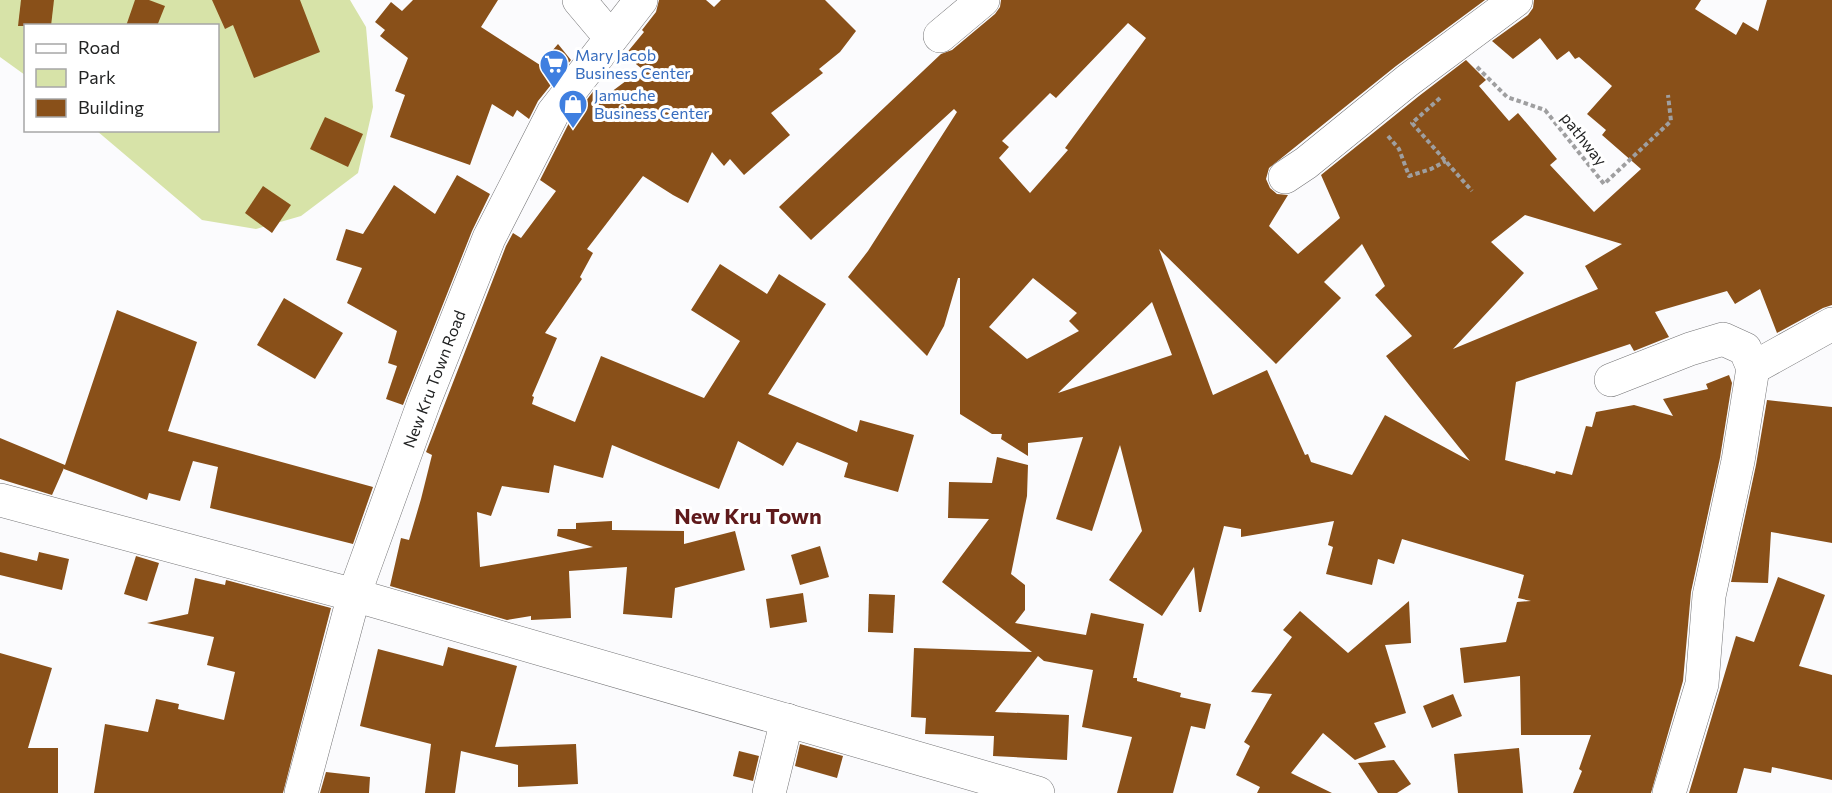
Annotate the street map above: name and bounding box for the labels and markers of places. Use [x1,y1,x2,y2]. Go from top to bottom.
place label: Mary Jacob Business Center [575,45,691,82]
supermarket icon: Mary Jacob Business Center [538,48,570,90]
place label: Jamuche Business Center [594,85,710,122]
shop icon: Jamuche Business Center [557,88,589,130]

